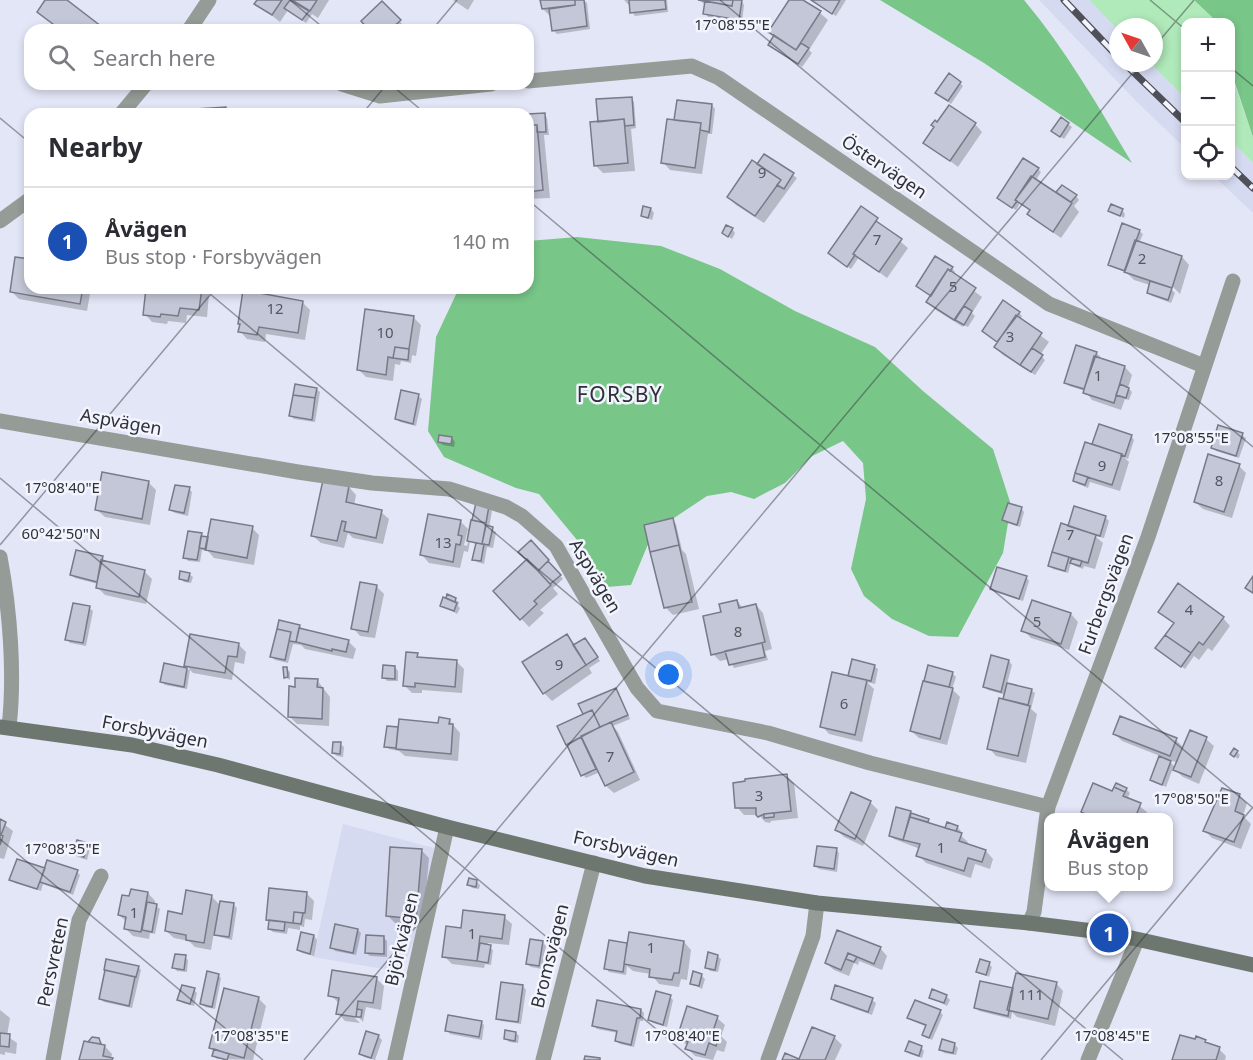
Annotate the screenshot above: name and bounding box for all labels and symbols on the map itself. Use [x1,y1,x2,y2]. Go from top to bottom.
text: 17°08'55"E [694,14,770,34]
north arrow [1109,18,1163,72]
street label: Östervägen [837,129,932,204]
house number: 9 [758,162,766,182]
house number: 7 [873,229,881,249]
house number: 2 [1138,248,1146,268]
house number: 5 [949,276,957,296]
house number: 12 [266,298,284,318]
house number: 10 [376,322,394,342]
house number: 3 [1006,326,1014,346]
house number: 1 [1094,365,1102,385]
district label: FORSBY [577,380,663,408]
street label: Aspvägen [79,402,164,440]
text: 17°08'55"E [1153,427,1229,447]
house number: 9 [1098,455,1106,475]
house number: 8 [1215,470,1223,490]
text: 17°08'40"E [24,477,100,497]
text: 60°42'50"N [22,523,100,543]
house number: 7 [1066,524,1074,544]
street label: Furbergsvägen [1072,530,1138,658]
house number: 13 [434,532,452,552]
street label: Aspvägen [564,534,627,617]
house number: 4 [1185,599,1194,619]
house number: 5 [1033,611,1041,631]
house number: 8 [734,621,742,641]
house number: 9 [555,654,563,674]
your location [654,660,683,689]
house number: 6 [840,693,848,713]
street label: Forsbyvägen [100,709,210,753]
house number: 7 [606,746,614,766]
house number: 3 [755,785,763,805]
text: 17°08'50"E [1153,788,1229,808]
street label: Forsbyvägen [571,824,681,872]
house number: 1 [937,837,945,857]
text: 17°08'35"E [24,838,100,858]
street label: Björkvägen [379,889,424,988]
street label: Bromsvägen [524,901,574,1010]
house number: 1 [130,902,138,922]
pin: 1 [1090,910,1128,956]
street label: Persvreten [31,915,73,1009]
house number: 1 [468,923,476,943]
house number: 1 [647,937,655,957]
house number: 111 [1018,984,1044,1004]
text: 17°08'35"E [213,1025,289,1045]
text: 17°08'40"E [644,1025,720,1045]
text: 17°08'45"E [1074,1025,1150,1045]

